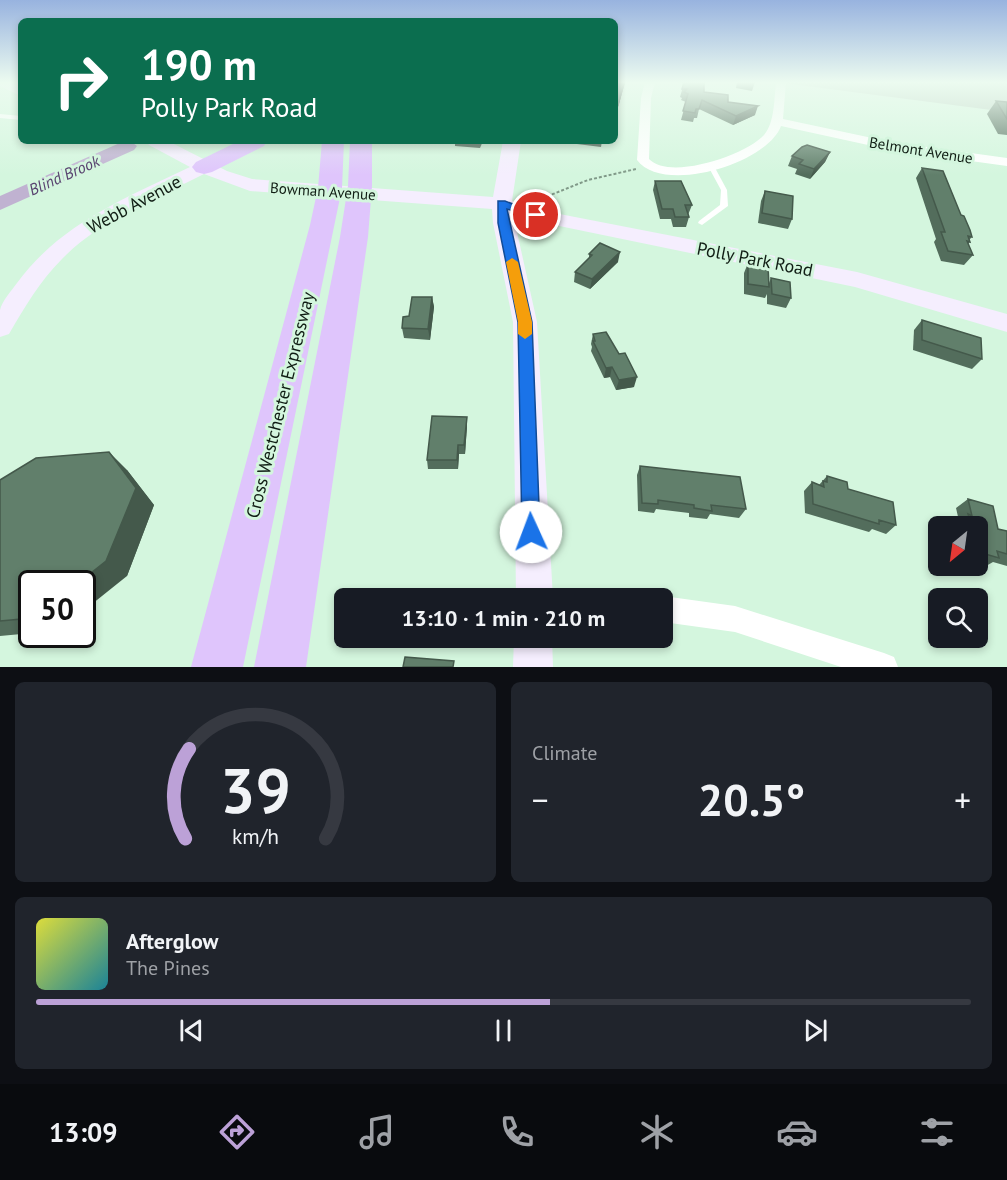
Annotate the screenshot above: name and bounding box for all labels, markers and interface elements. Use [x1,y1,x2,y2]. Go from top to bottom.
text: 190 m [141,37,257,92]
icon: right [42,42,120,120]
text: Polly Park Road [141,90,317,124]
street label: Belmont Avenue [868,132,974,168]
water label: Blind Brook [25,150,103,199]
street label: Webb Avenue [83,170,185,238]
street label: Bowman Avenue [270,178,376,204]
pin [510,189,561,240]
icon: arrive [519,198,552,231]
street label: Polly Park Road [695,236,815,282]
street label: Cross Westchester Expressway [241,289,319,521]
position arrow [499,500,563,564]
north arrow [928,516,988,576]
map controls [928,516,988,648]
speed limit sign: 50 [18,570,96,648]
button: search [928,588,988,648]
text: 13:10 · 1 min · 210 m [402,604,605,632]
text: Climate [532,740,598,766]
text: 39 [220,749,291,830]
text: 20.5° [698,770,805,828]
text: − [532,778,549,821]
text: + [954,778,971,821]
text: km/h [232,822,279,850]
text: Afterglow [126,927,218,955]
text: The Pines [126,955,210,981]
icon: previous [175,1014,208,1047]
icon: pause [487,1014,520,1047]
icon: next [799,1014,832,1047]
icon: directions [216,1111,258,1153]
icon: music [356,1111,398,1153]
icon: phone [496,1111,538,1153]
icon: climate [636,1111,678,1153]
icon: car [776,1111,818,1153]
icon: filters [916,1111,958,1153]
text: 13:09 [49,1115,118,1149]

